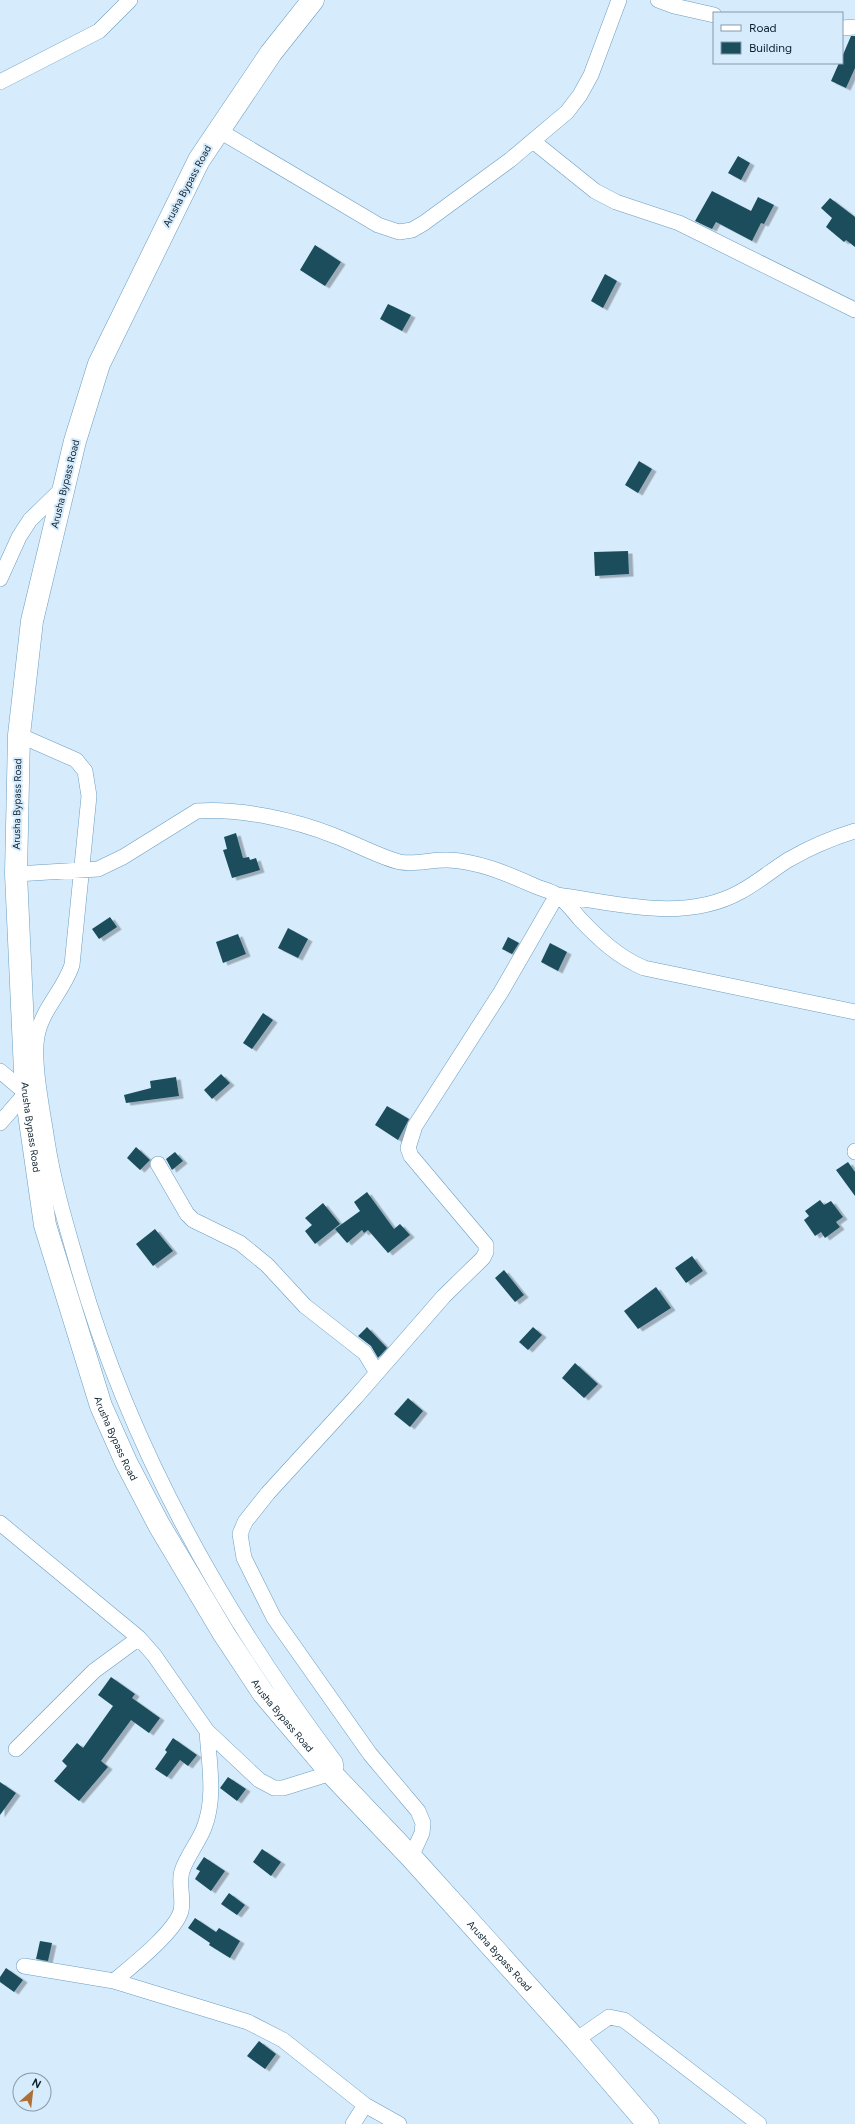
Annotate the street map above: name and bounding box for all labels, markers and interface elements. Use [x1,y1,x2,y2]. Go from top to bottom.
legend [713,12,843,64]
text: Road [749,21,777,35]
text: Building [749,41,792,55]
street label: Arusha Bypass Road [160,143,214,229]
street label: Arusha Bypass Road [48,438,82,530]
street label: Arusha Bypass Road [10,758,24,849]
street label: Arusha Bypass Road [19,1082,44,1173]
street label: Arusha Bypass Road [92,1395,141,1483]
street label: Arusha Bypass Road [249,1676,317,1754]
street label: Arusha Bypass Road [465,1917,535,1994]
north arrow [12,2072,52,2112]
text: N [30,2076,43,2091]

